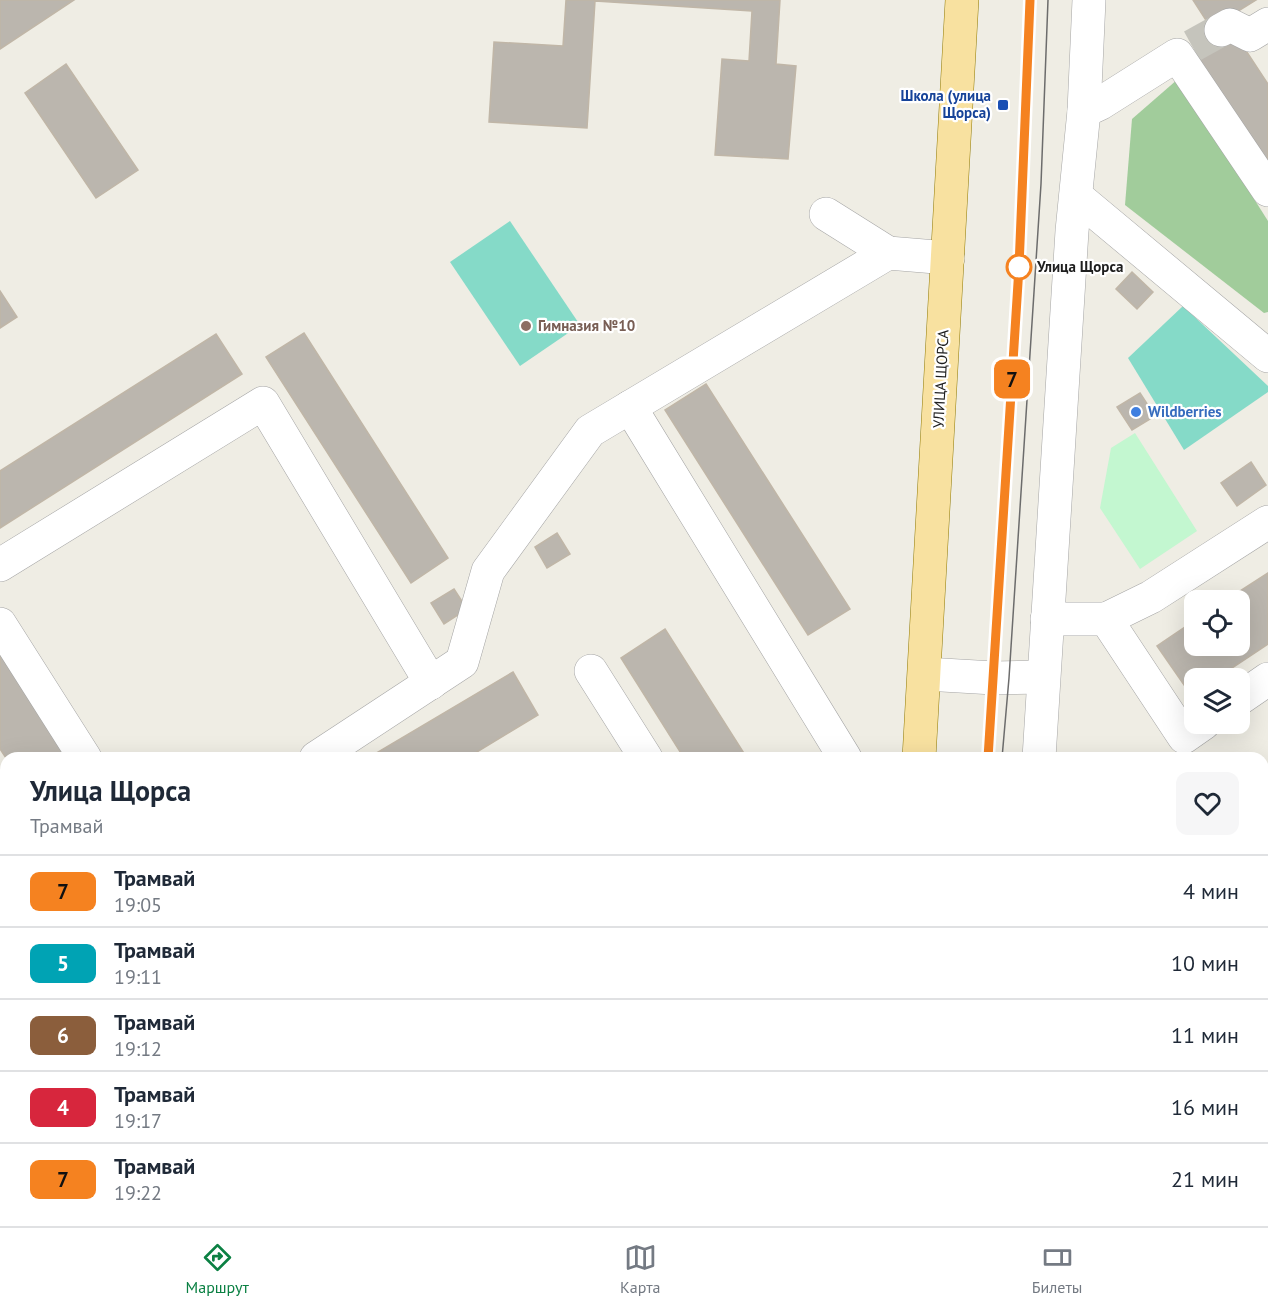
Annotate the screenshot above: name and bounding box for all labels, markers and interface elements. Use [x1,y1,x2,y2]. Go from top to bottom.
place label: Школа (улица Щорса) [901,86,991,122]
marker: Школа (улица Щорса) [996,98,1010,112]
marker: Улица Щорса [1006,254,1032,280]
place label: Улица Щорса [1036,257,1123,276]
place label: Гимназия №10 [538,316,635,335]
marker: Гимназия №10 [519,319,533,333]
street label: УЛИЦА ЩОРСА [928,329,953,429]
line badge: 7 [992,360,1032,398]
text: 7 [1006,366,1018,393]
place label: Wildberries [1148,402,1222,421]
marker: Wildberries [1129,405,1143,419]
map controls [1184,590,1250,734]
button: locate [1184,590,1250,656]
button: layers [1184,668,1250,734]
text: Улица Щорса [30,772,191,809]
button: heart [1176,772,1239,835]
text: Трамвай [30,813,103,839]
text: Трамвай [114,864,195,892]
text: 4 мин [1183,877,1239,905]
text: 7 [57,878,69,905]
text: 19:05 [114,892,162,918]
text: Трамвай [114,936,195,964]
text: 10 мин [1171,949,1239,977]
text: 5 [57,950,69,977]
text: 19:11 [114,964,162,990]
text: Трамвай [114,1008,195,1036]
text: 11 мин [1171,1021,1239,1049]
text: 6 [57,1022,69,1049]
text: 19:12 [114,1036,162,1062]
text: Трамвай [114,1080,195,1108]
text: 16 мин [1171,1093,1239,1121]
text: 4 [57,1094,69,1121]
text: 19:17 [114,1108,162,1134]
text: Трамвай [114,1152,195,1180]
text: 21 мин [1171,1165,1239,1193]
text: 7 [57,1166,69,1193]
text: 19:22 [114,1180,162,1206]
tab: Маршрут [186,1241,249,1297]
tab: Карта [620,1241,661,1297]
tab: Билеты [1032,1241,1082,1297]

